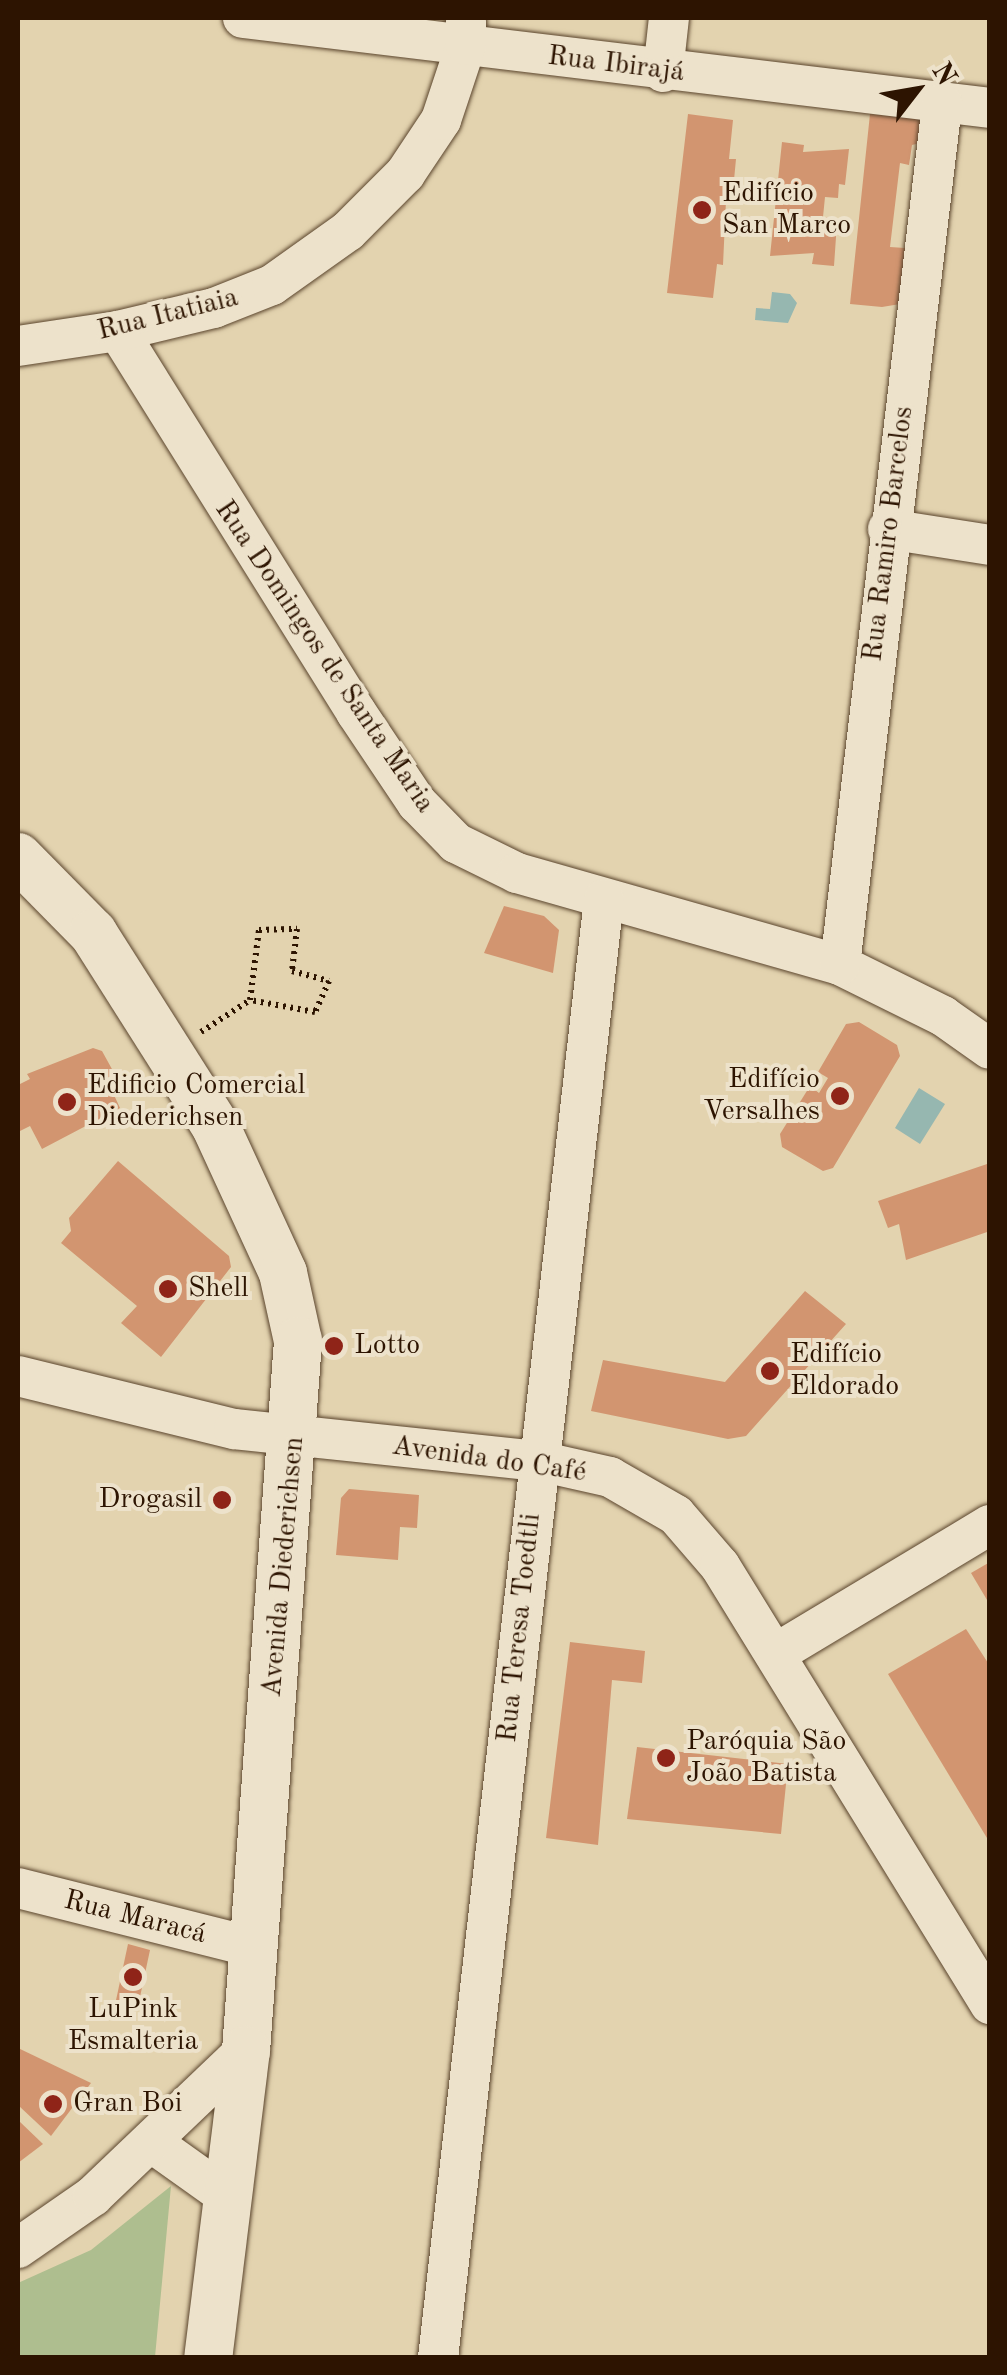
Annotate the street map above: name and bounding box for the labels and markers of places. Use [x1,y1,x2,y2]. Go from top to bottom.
place label: Edifício San Marco [722,177,851,243]
marker: Edifício San Marco [691,199,713,221]
place label: Edifício Versalhes [703,1063,820,1129]
place label: Edificio Comercial Diederichsen [87,1069,305,1135]
marker: Edifício Versalhes [829,1085,851,1107]
marker: Edificio Comercial Diederichsen [56,1091,78,1113]
place label: Shell [188,1272,249,1306]
marker: Shell [157,1278,179,1300]
place label: Lotto [354,1329,420,1363]
marker: Lotto [323,1335,345,1357]
place label: Edifício Eldorado [790,1338,899,1404]
marker: Edifício Eldorado [759,1360,781,1382]
place label: Drogasil [99,1483,202,1517]
marker: Drogasil [211,1489,233,1511]
place label: Paróquia São João Batista [686,1725,846,1791]
marker: Paróquia São João Batista [655,1747,677,1769]
marker: LuPink Esmalteria [122,1966,144,1988]
place label: LuPink Esmalteria [68,1993,198,2059]
place label: Gran Boi [73,2087,182,2121]
marker: Gran Boi [42,2093,64,2115]

